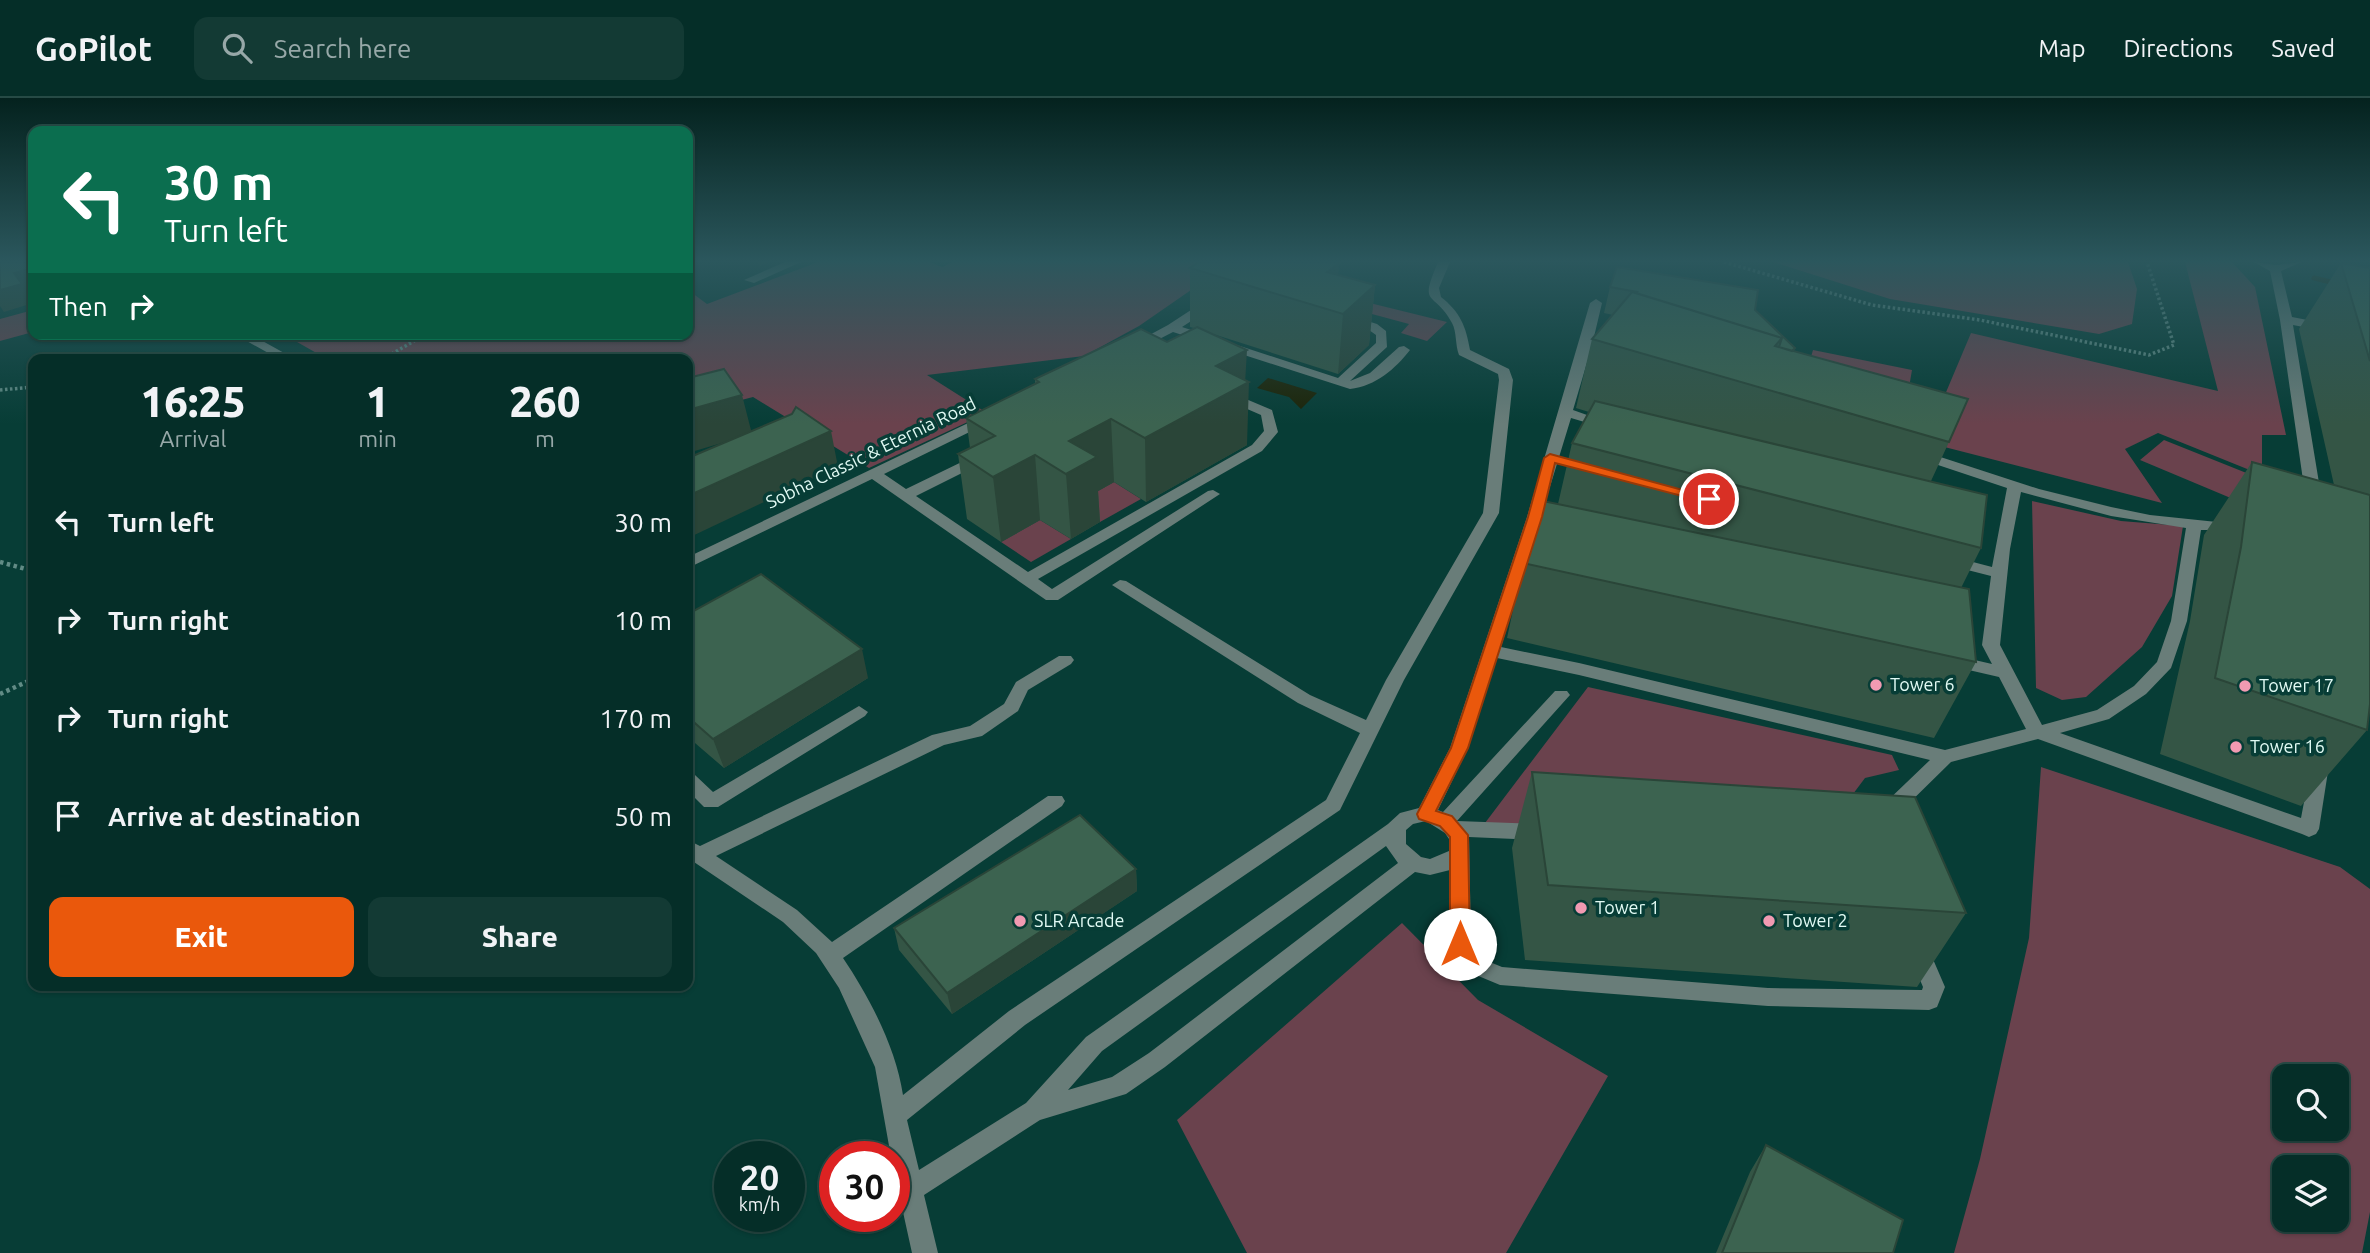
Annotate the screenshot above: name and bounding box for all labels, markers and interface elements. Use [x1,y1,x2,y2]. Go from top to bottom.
search box [194,17,684,80]
icon: search [218,29,256,67]
text: GoPilot [35,30,152,67]
text: Search here [274,34,411,63]
text: Map [2038,35,2085,62]
text: Directions [2123,35,2233,62]
text: Saved [2271,35,2335,62]
icon: left [49,154,140,245]
text: 30 m [164,154,273,209]
text: Turn left [164,212,288,248]
icon: right [122,287,160,325]
text: Then [49,292,108,321]
text: 16:25 [141,378,246,425]
text: 1 [366,378,389,425]
text: 260 [509,378,580,425]
street label: Sobha Classic & Eternia Road [762,392,979,512]
text: Arrival [160,426,227,451]
text: min [358,426,397,451]
text: m [535,426,555,451]
pin [1679,469,1739,529]
icon: arrive [1690,480,1728,518]
icon: left [49,503,87,541]
text: Turn left [108,508,214,537]
text: 30 m [614,508,672,537]
icon: right [49,601,87,639]
text: Turn right [108,606,229,635]
text: 10 m [614,606,672,635]
place label: Tower 6 [1890,674,1955,694]
place label: Tower 17 [2259,675,2334,695]
marker: Tower 6 [1868,677,1884,693]
marker: Tower 17 [2237,678,2253,694]
icon: right [49,699,87,737]
text: Turn right [108,704,229,733]
text: 170 m [600,704,672,733]
place label: Tower 16 [2250,736,2325,756]
marker: Tower 16 [2228,739,2244,755]
icon: arrive [49,797,87,835]
text: Arrive at destination [108,802,361,831]
text: 50 m [614,802,672,831]
button: Exit [49,897,354,977]
button: Share [368,897,672,977]
place label: Tower 1 [1595,897,1660,917]
marker: Tower 1 [1573,900,1589,916]
position arrow [1423,907,1497,981]
place label: SLR Arcade [1034,910,1125,930]
place label: Tower 2 [1783,910,1848,930]
marker: SLR Arcade [1012,913,1028,929]
marker: Tower 2 [1761,913,1777,929]
map controls [2272,1064,2349,1232]
button: search [2272,1064,2349,1141]
speed limit sign: 30 [819,1141,910,1232]
button: layers [2272,1155,2349,1232]
text: 20 [740,1157,779,1197]
text: km/h [739,1194,780,1214]

